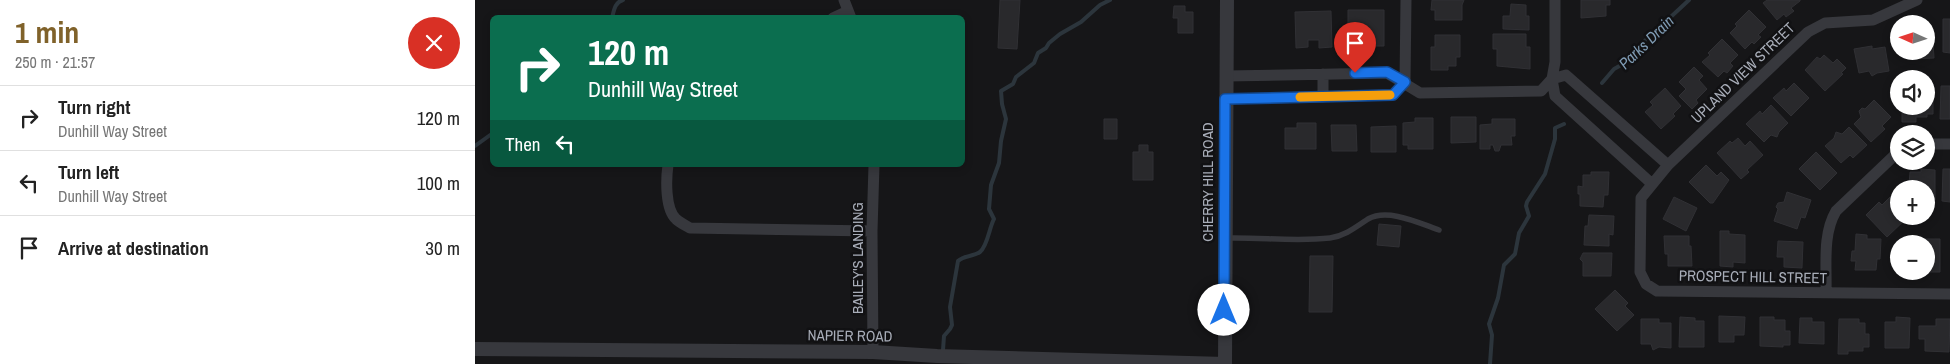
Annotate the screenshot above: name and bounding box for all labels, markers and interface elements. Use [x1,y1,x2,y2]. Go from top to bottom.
water label: Parks Drain [1613,10,1679,74]
text: 1 min [15,12,79,52]
north arrow [1890,15,1935,60]
map controls [1890,15,1935,280]
button: close [408,17,460,69]
street label: UPLAND VIEW STREET [1686,17,1799,128]
pin [1334,22,1376,73]
text: 120 m [588,29,669,76]
icon: arrive [1341,29,1369,57]
icon: right [505,35,570,100]
text: 250 m · 21:57 [15,51,95,73]
button: sound [1890,70,1935,115]
text: Dunhill Way Street [588,74,738,104]
text: Turn right [58,94,130,120]
icon: right [15,104,43,132]
text: 120 m [417,105,460,131]
text: Dunhill Way Street [58,120,167,142]
street label: CHERRY HILL ROAD [1197,122,1218,242]
button: layers [1890,125,1935,170]
icon: left [551,130,579,158]
text: Then [505,131,541,157]
text: Turn left [58,159,119,185]
icon: left [15,169,43,197]
text: 100 m [417,170,460,196]
button: + [1890,180,1935,225]
text: Dunhill Way Street [58,185,167,207]
street label: BAILEY'S LANDING [847,202,868,314]
icon: arrive [15,234,43,262]
text: Arrive at destination [58,235,209,261]
text: 30 m [425,235,460,261]
button: − [1890,235,1935,280]
street label: PROSPECT HILL STREET [1679,265,1828,288]
position arrow [1197,283,1249,335]
street label: NAPIER ROAD [807,324,893,347]

